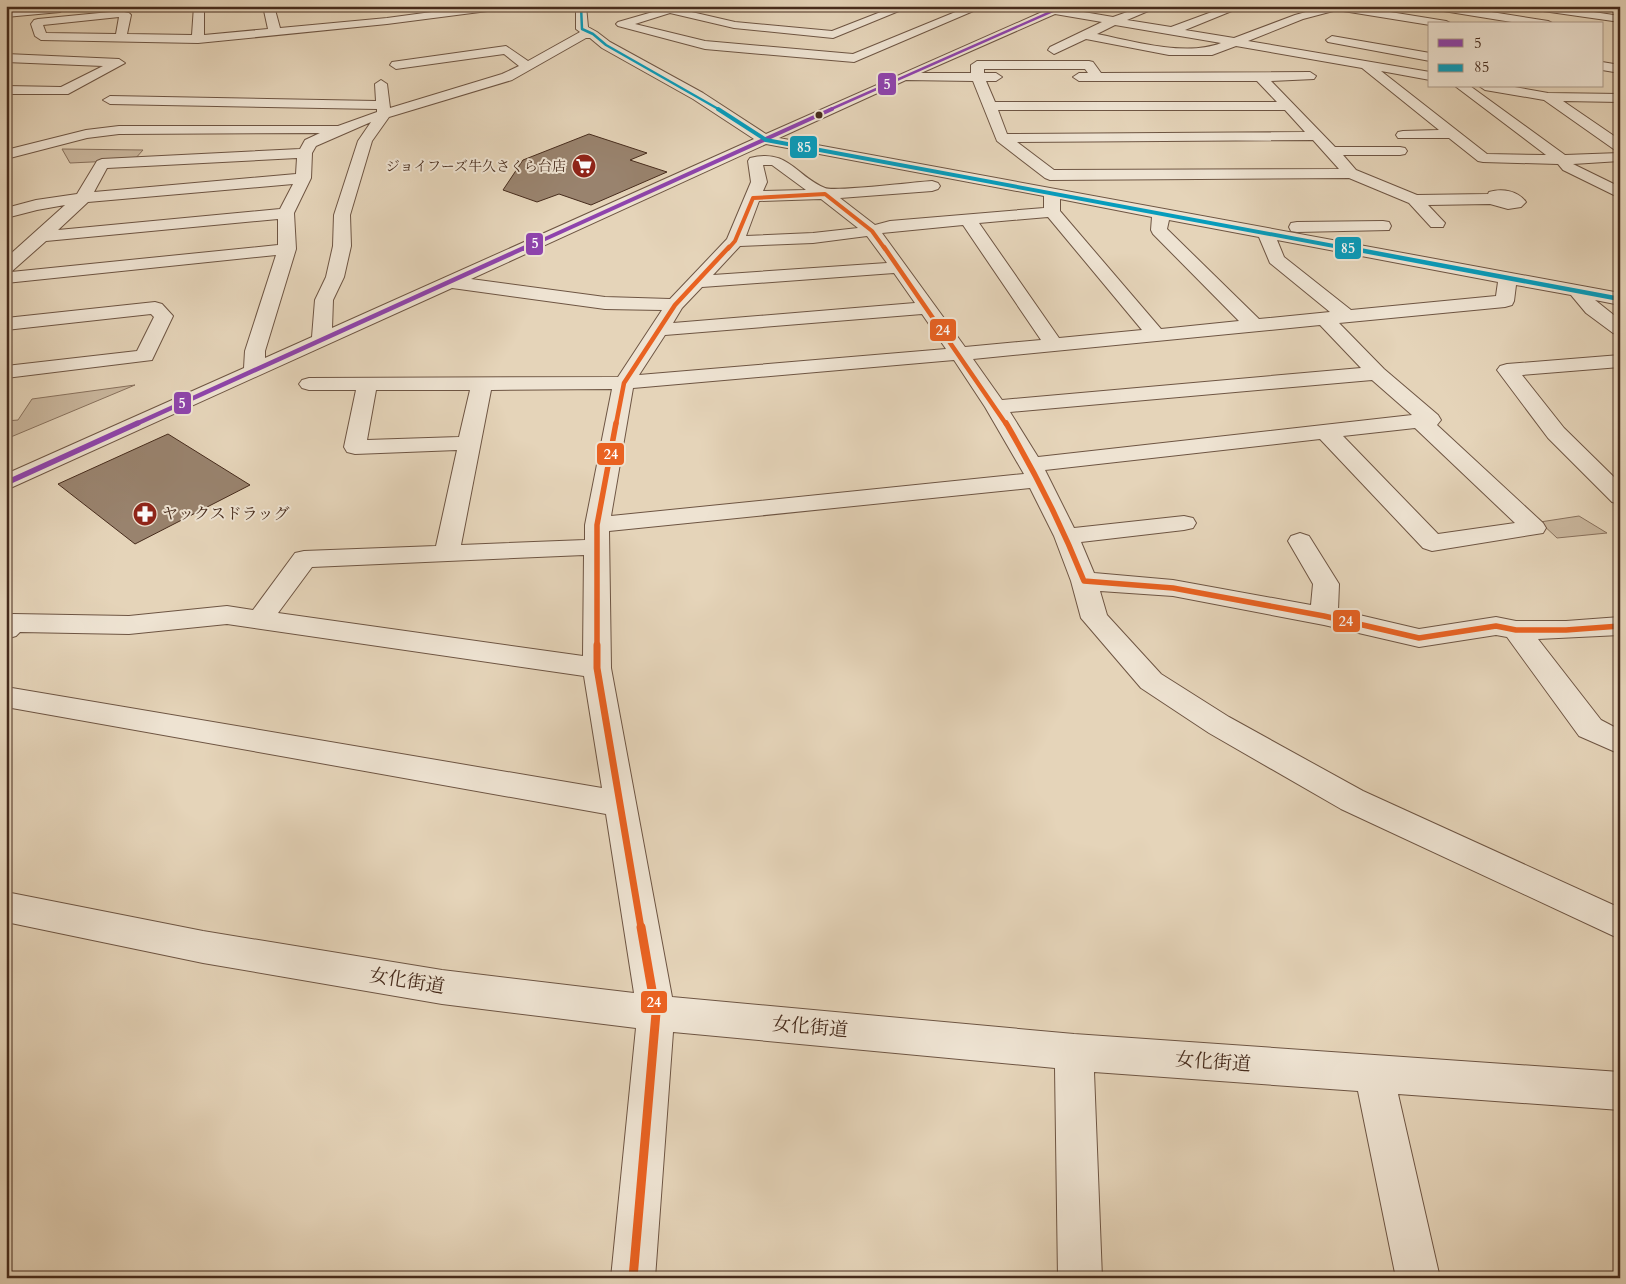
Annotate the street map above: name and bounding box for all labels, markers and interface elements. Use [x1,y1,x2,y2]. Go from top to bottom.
legend [1428,22,1604,88]
text: 5 [1474,33,1482,53]
text: 85 [1474,57,1489,77]
line badge: 5 [877,72,897,96]
text: 5 [883,75,891,94]
unlabelled marker [814,110,824,120]
line badge: 85 [789,135,818,159]
text: 85 [797,138,811,157]
supermarket icon: ジョイフーズ牛久さくら台店 [571,153,597,179]
place label: ジョイフーズ牛久さくら台店 [386,157,566,176]
line badge: 5 [525,232,544,256]
text: 5 [531,234,539,253]
line badge: 85 [1334,236,1362,260]
text: 85 [1341,239,1355,258]
line badge: 24 [929,318,957,342]
text: 24 [936,321,950,340]
line badge: 5 [173,391,192,415]
text: 5 [178,394,186,413]
line badge: 24 [596,442,625,466]
text: 24 [604,445,618,464]
pharmacy icon: ヤックスドラッグ [132,501,158,527]
place label: ヤックスドラッグ [162,503,290,525]
line badge: 24 [1332,609,1361,633]
text: 24 [1339,612,1353,631]
street label: 女化街道 [367,962,447,1000]
line badge: 24 [640,990,668,1014]
text: 24 [647,993,661,1012]
street label: 女化街道 [771,1011,849,1043]
street label: 女化街道 [1174,1046,1252,1078]

